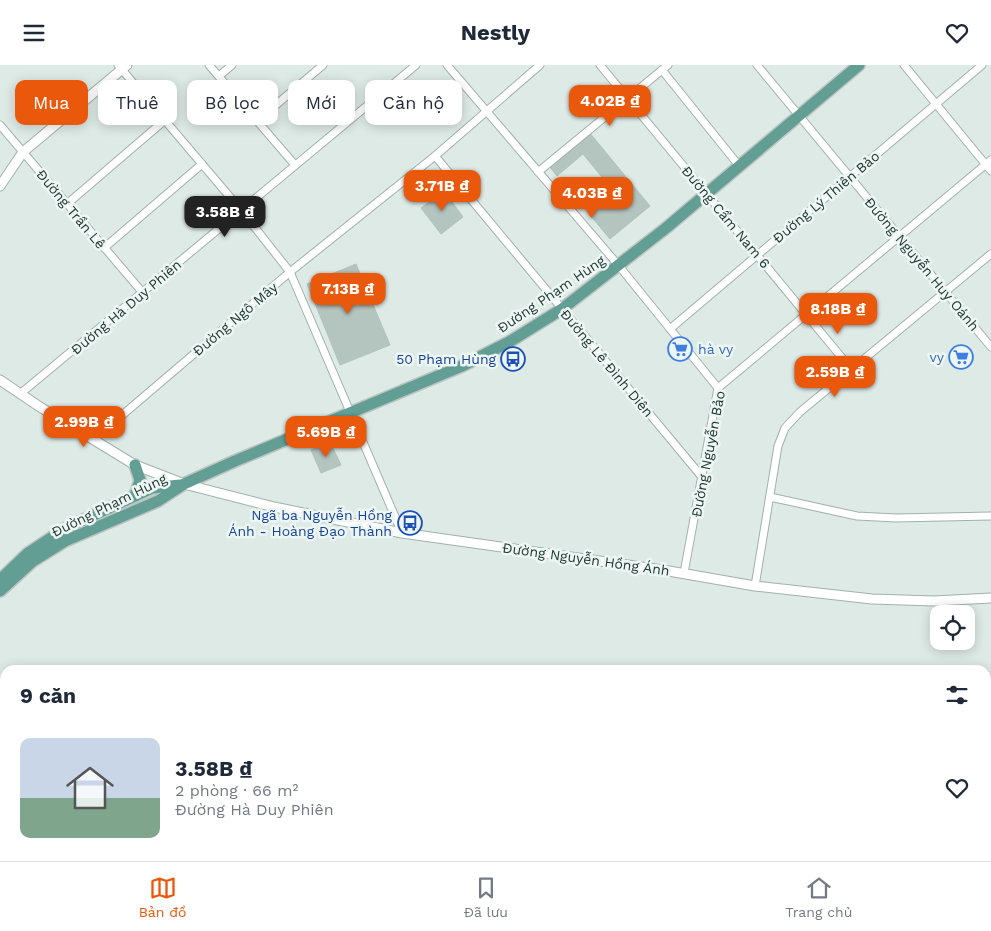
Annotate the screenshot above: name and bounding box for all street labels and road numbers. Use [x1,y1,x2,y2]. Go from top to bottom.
street label: Đường Lý Thiên Bảo [769,148,883,246]
street label: Đường Cẩm Nam 6 [679,163,773,271]
street label: Đường Trần Lê [33,166,109,252]
street label: Đường Nguyễn Huy Oánh [861,194,983,334]
street label: Đường Phạm Hùng [494,252,608,336]
street label: Đường Hà Duy Phiên [68,256,184,358]
street label: Đường Ngô Mây [189,278,281,359]
street label: Đường Lê Đình Diên [557,306,657,420]
street label: Đường Nguyễn Bảo [688,389,728,519]
street label: Đường Phạm Hùng [49,470,170,540]
street label: Đường Nguyễn Hồng Ánh [501,539,671,579]

